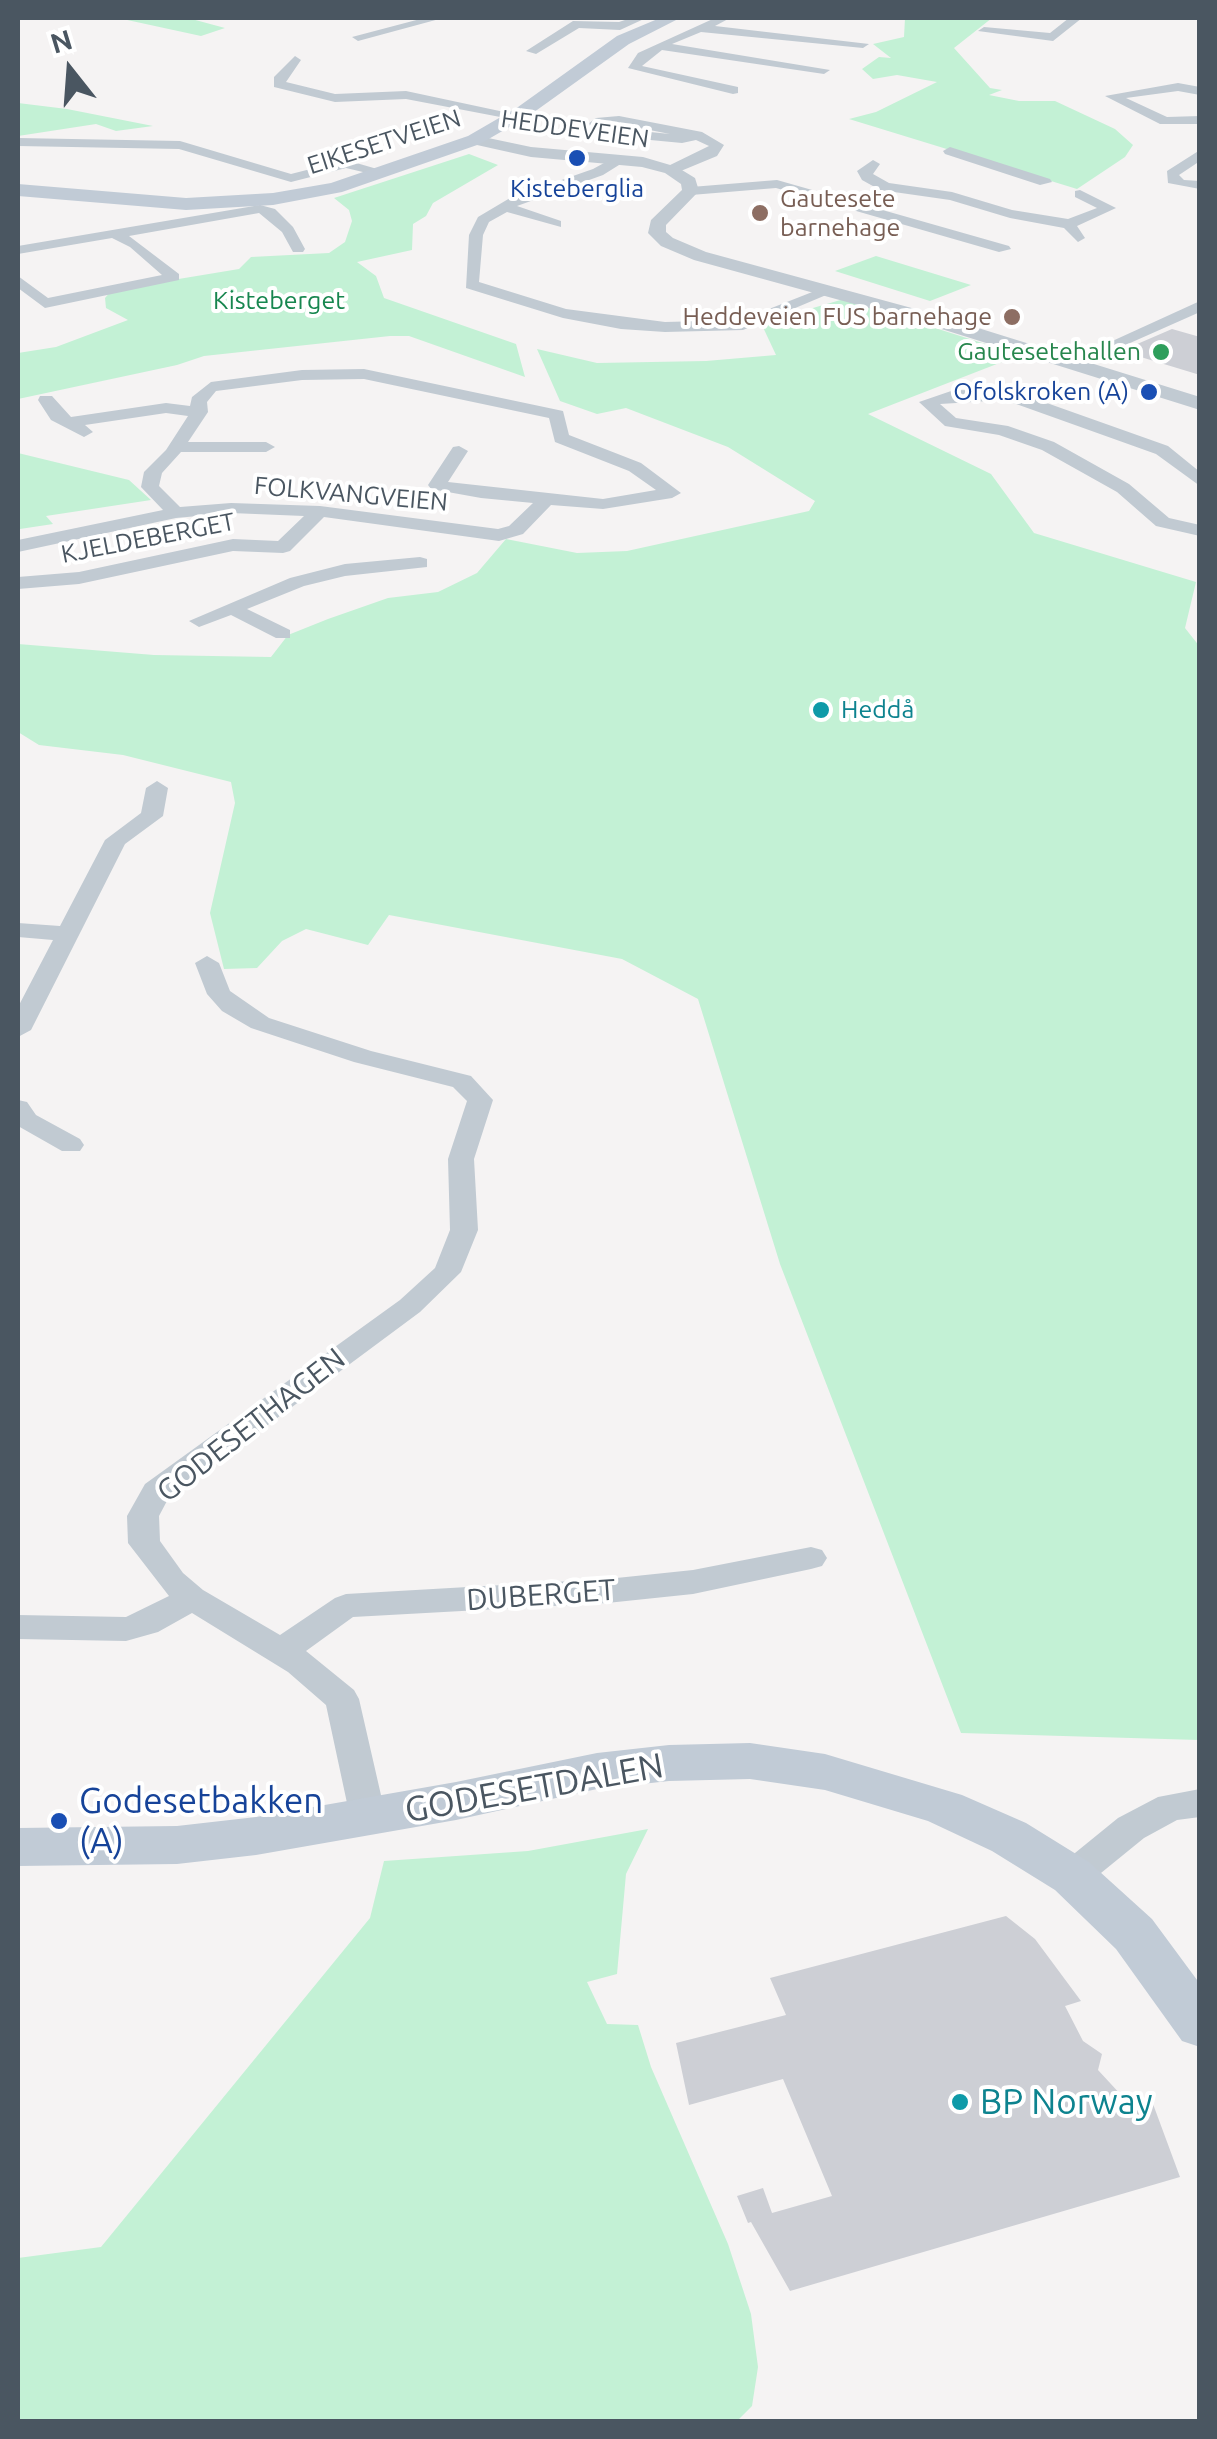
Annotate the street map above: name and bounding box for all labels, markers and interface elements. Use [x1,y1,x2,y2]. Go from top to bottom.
north arrow [20,20,120,120]
text: N [47,23,76,59]
street label: EIKESETVEIEN [303,103,465,181]
street label: HEDDEVEIEN [499,104,651,154]
marker: Kisteberglia [566,147,588,169]
place label: Kisteberglia [510,174,644,204]
place label: Gautesete barnehage [780,184,900,243]
marker: Gautesete barnehage [749,202,771,224]
park label: Kisteberget [213,286,345,316]
place label: Heddeveien FUS barnehage [683,302,992,332]
marker: Heddeveien FUS barnehage [1001,306,1023,328]
place label: Gautesetehallen [957,337,1141,367]
marker: Gautesetehallen [1150,341,1172,363]
place label: Ofolskroken (A) [953,377,1129,407]
marker: Ofolskroken (A) [1138,381,1160,403]
street label: FOLKVANGVEIEN [253,471,449,517]
street label: KJELDEBERGET [59,506,237,570]
place label: Heddå [841,695,914,725]
marker: Heddå [810,699,832,721]
street label: GODESETHAGEN [150,1340,352,1510]
street label: DUBERGET [465,1572,617,1618]
street label: GODESETDALEN [401,1745,667,1831]
place label: Godesetbakken (A) [79,1780,323,1862]
marker: Godesetbakken (A) [48,1810,70,1832]
place label: BP Norway [980,2081,1153,2123]
marker: BP Norway [949,2091,971,2113]

